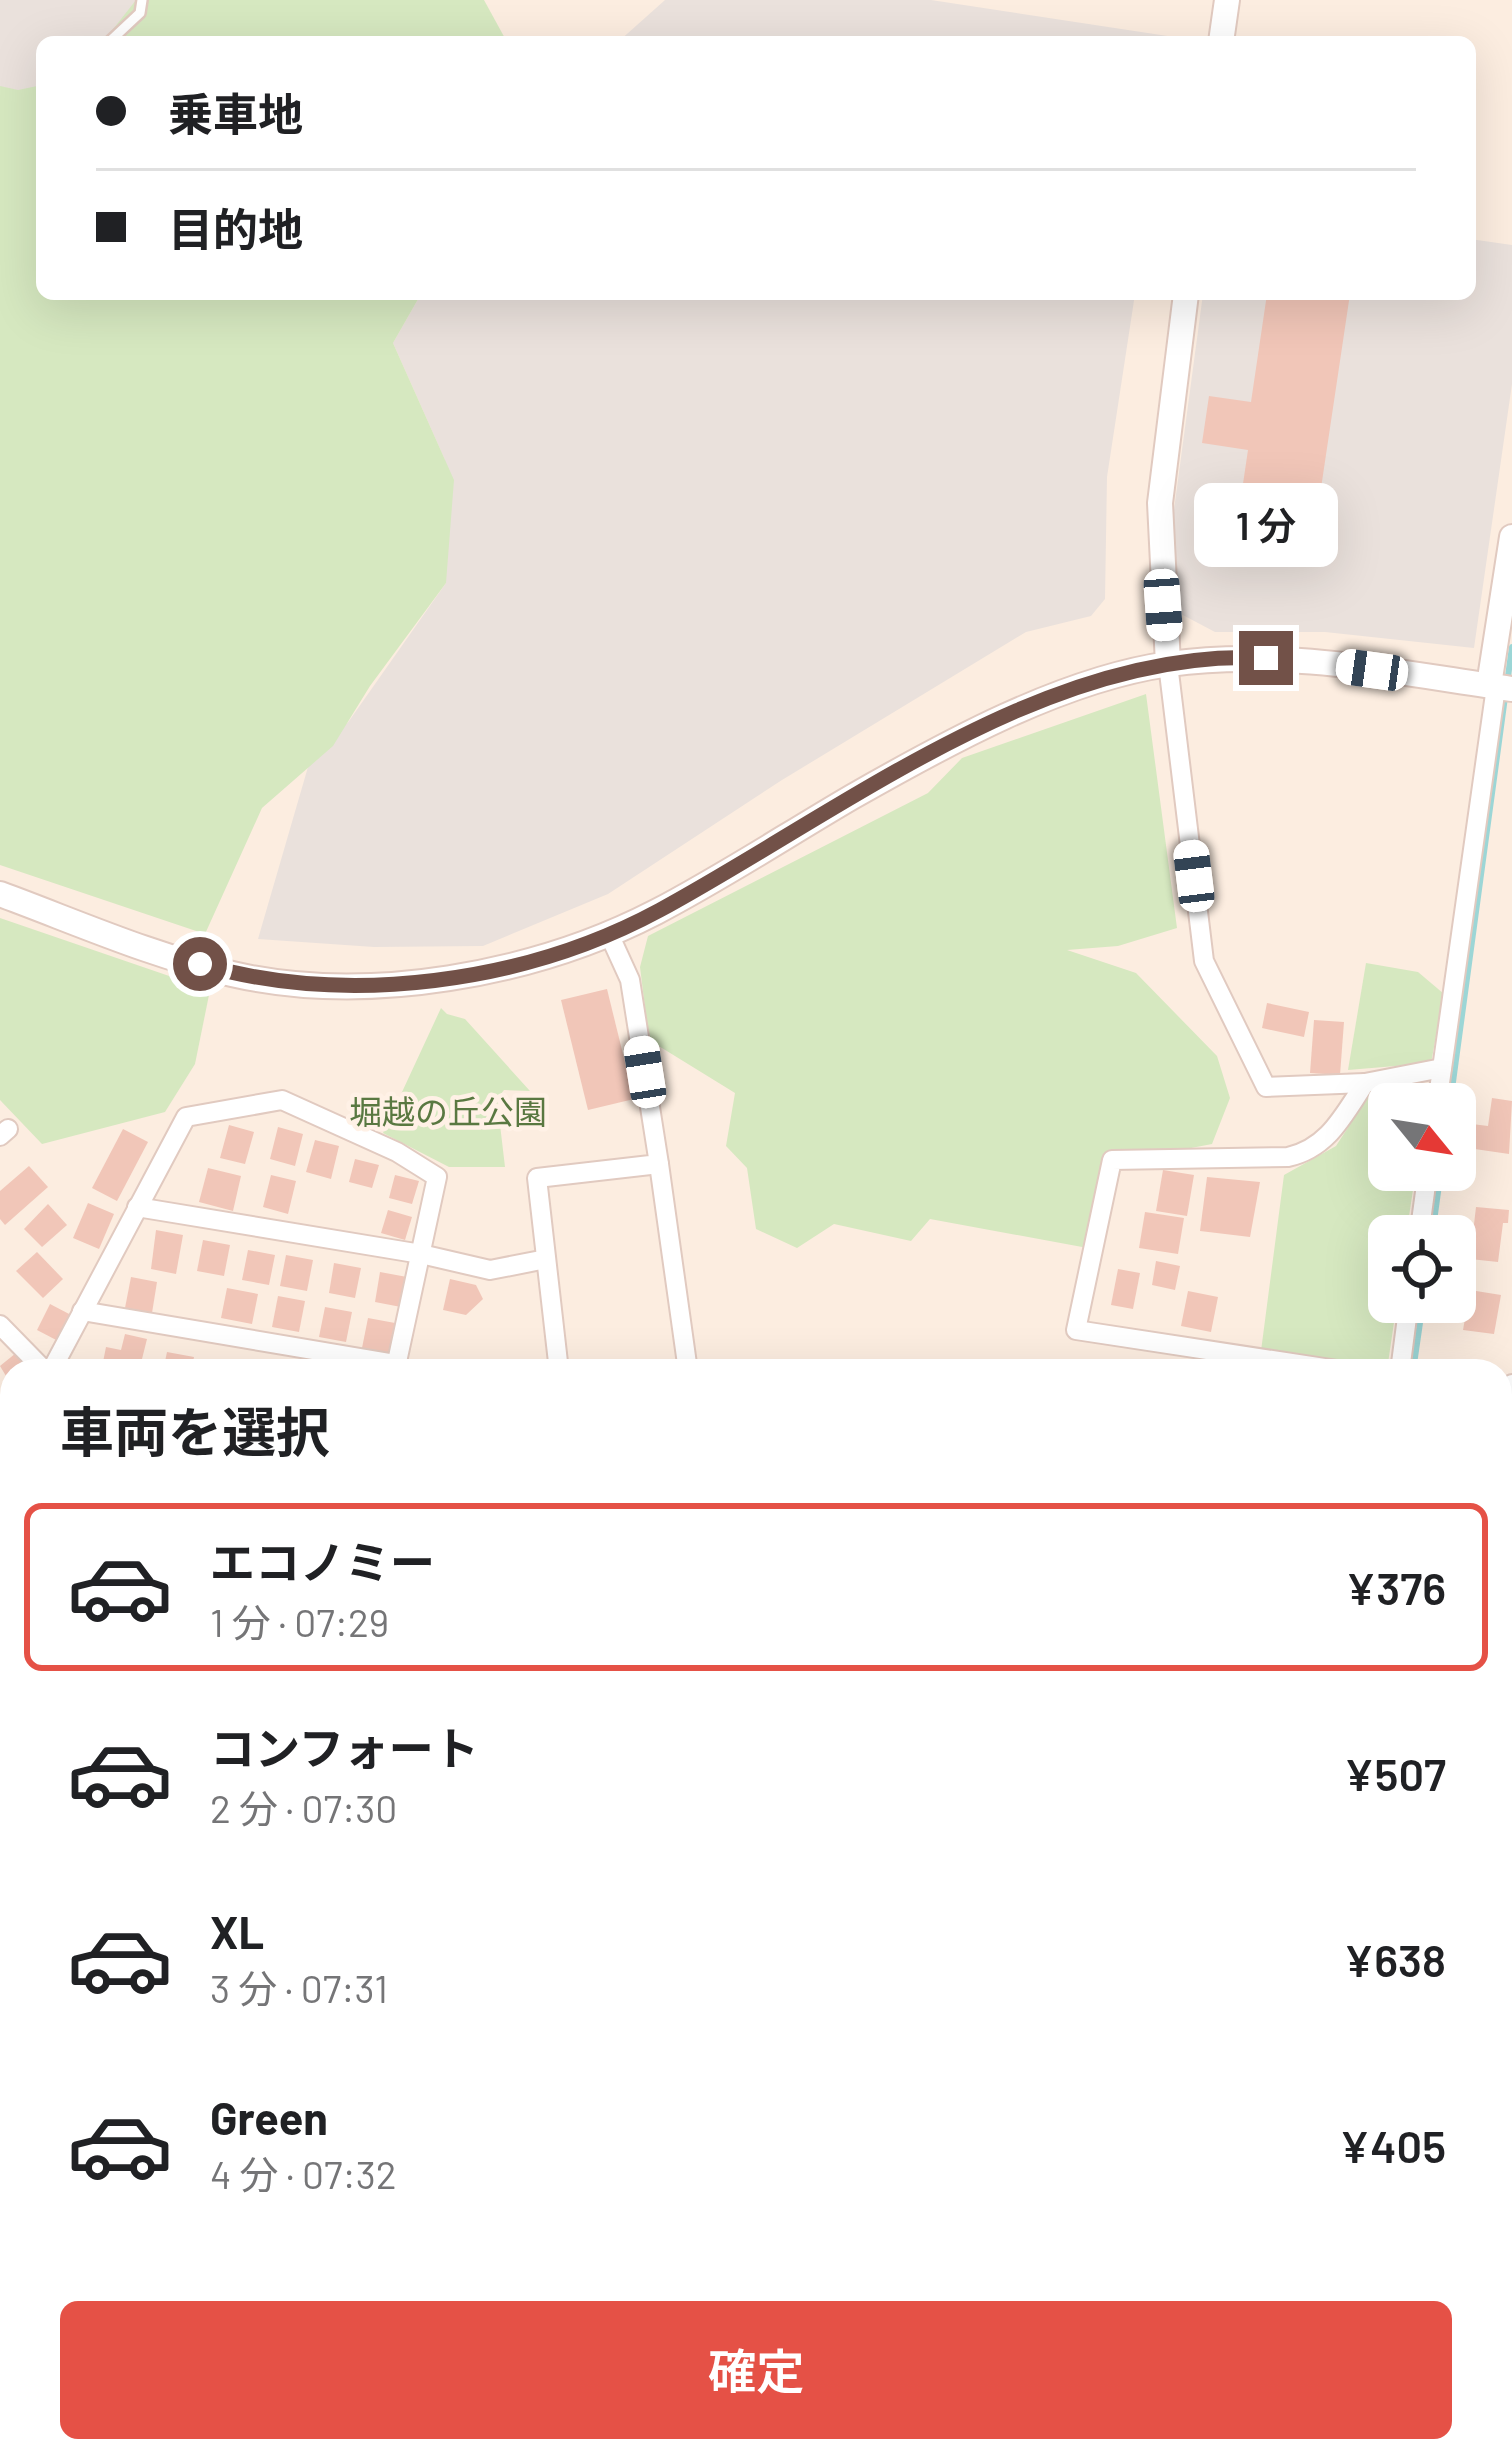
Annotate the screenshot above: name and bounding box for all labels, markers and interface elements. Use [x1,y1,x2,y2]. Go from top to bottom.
text: 乗車地 [168,86,303,140]
text: 目的地 [168,201,303,255]
callout: 1 分 [1194,484,1338,568]
text: 1 分 [1236,501,1296,548]
car [1143,568,1183,642]
route end [1239,631,1293,685]
car [1334,647,1410,693]
car [1172,838,1216,914]
route start [173,937,227,991]
car [622,1034,668,1110]
north arrow [1368,1083,1476,1191]
map controls [1368,1083,1476,1323]
park label: 堀越の丘公園 [349,1091,547,1131]
button: locate [1368,1215,1476,1323]
text: 車両を選択 [60,1398,330,1463]
icon: car [66,1533,174,1641]
text: エコノミー [210,1534,435,1588]
text: ¥376 [1345,1560,1446,1614]
text: 1 分 · 07:29 [210,1598,389,1645]
icon: car [66,1719,174,1827]
text: コンフォート [210,1720,479,1774]
text: ¥507 [1344,1746,1446,1800]
text: 2 分 · 07:30 [210,1784,397,1831]
text: XL [210,1904,264,1958]
icon: car [66,1905,174,2013]
text: ¥638 [1343,1932,1446,1986]
text: 3 分 · 07:31 [210,1964,388,2011]
text: Green [210,2090,328,2144]
icon: car [66,2091,174,2199]
text: ¥405 [1339,2118,1446,2172]
text: 4 分 · 07:32 [210,2150,397,2197]
button: 確定 [60,2301,1452,2439]

